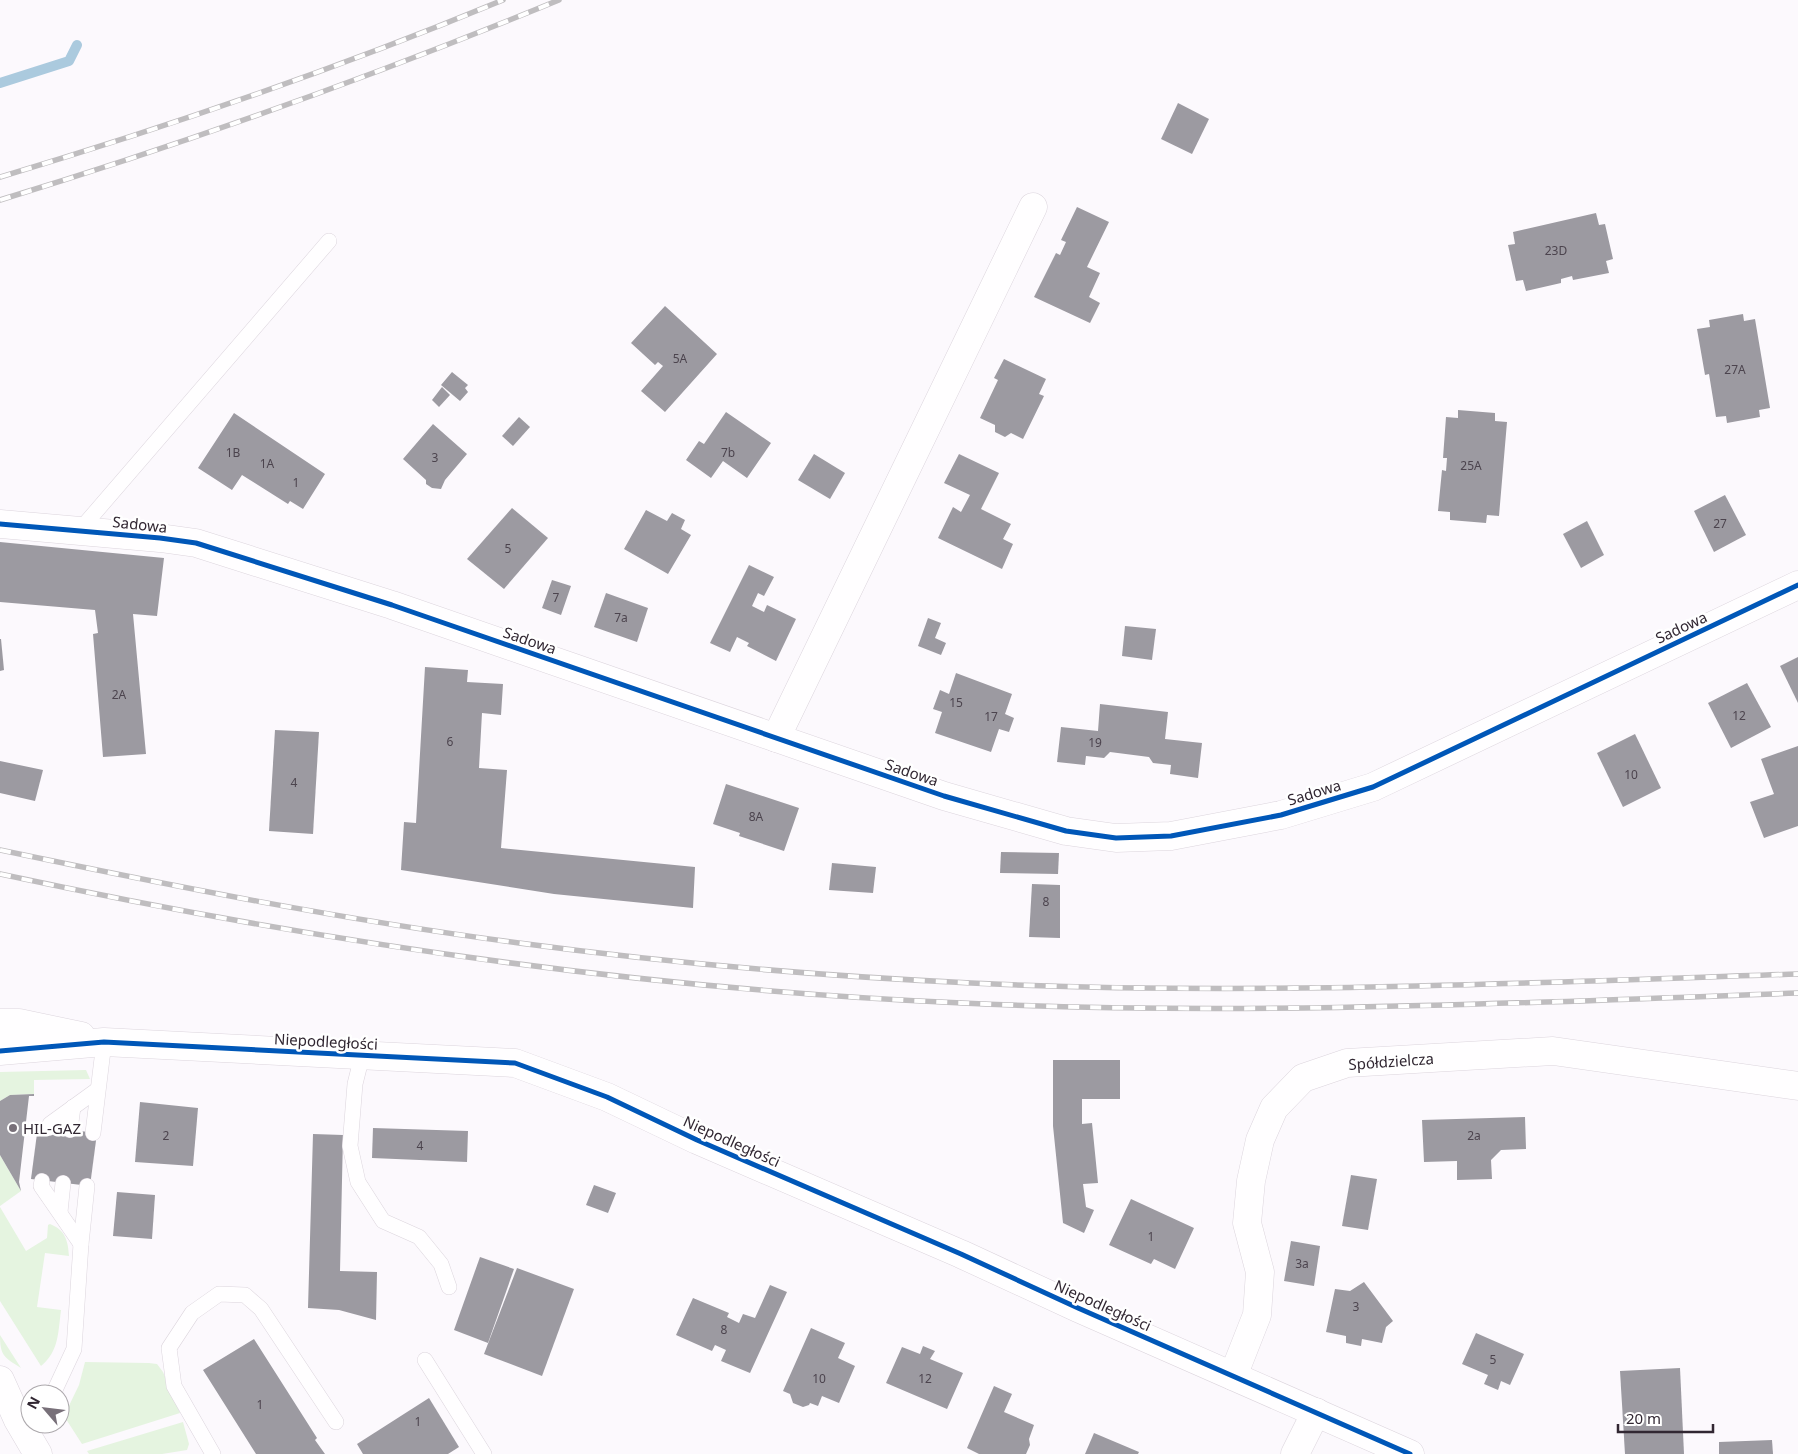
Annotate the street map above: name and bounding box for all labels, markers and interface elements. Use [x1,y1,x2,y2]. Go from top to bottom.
house number: 23D [1545,242,1567,259]
house number: 5A [673,350,688,367]
house number: 27A [1724,361,1746,378]
house number: 1B [226,444,241,461]
house number: 7b [721,444,735,461]
house number: 3 [432,449,439,466]
house number: 1A [260,455,275,472]
house number: 25A [1460,457,1482,474]
house number: 1 [293,474,299,491]
street label: Sadowa [112,511,168,537]
house number: 27 [1713,515,1727,532]
house number: 5 [505,540,512,557]
house number: 7 [553,589,560,606]
street label: Sadowa [1652,606,1710,648]
house number: 7a [614,609,628,626]
street label: Sadowa [501,622,559,658]
house number: 2A [112,686,127,703]
house number: 15 [949,694,963,711]
house number: 12 [1732,707,1746,724]
house number: 17 [984,708,998,725]
house number: 6 [447,733,454,750]
house number: 19 [1088,734,1102,751]
street label: Sadowa [883,754,941,790]
house number: 10 [1624,766,1638,783]
house number: 4 [291,774,298,791]
street label: Sadowa [1285,774,1343,810]
house number: 8A [749,808,764,825]
house number: 8 [1043,893,1050,910]
street label: Niepodległości [274,1028,378,1054]
street label: Spółdzielcza [1348,1048,1434,1074]
street label: Niepodległości [680,1111,784,1171]
place label: HIL-GAZ [23,1118,81,1138]
marker: HIL-GAZ [7,1122,19,1134]
house number: 2 [163,1127,170,1144]
house number: 2a [1467,1127,1481,1144]
house number: 4 [417,1137,424,1154]
house number: 1 [1148,1228,1154,1245]
house number: 3a [1295,1255,1309,1272]
street label: Niepodległości [1051,1275,1155,1335]
house number: 3 [1353,1298,1360,1315]
house number: 8 [721,1321,728,1338]
house number: 5 [1490,1351,1497,1368]
house number: 10 [812,1370,826,1387]
house number: 12 [918,1370,932,1387]
north arrow [20,1384,70,1434]
text: N [22,1393,44,1412]
house number: 1 [257,1396,263,1413]
scale bar [1618,1402,1713,1434]
text: 20 m [1626,1408,1661,1428]
house number: 1 [415,1413,421,1430]

